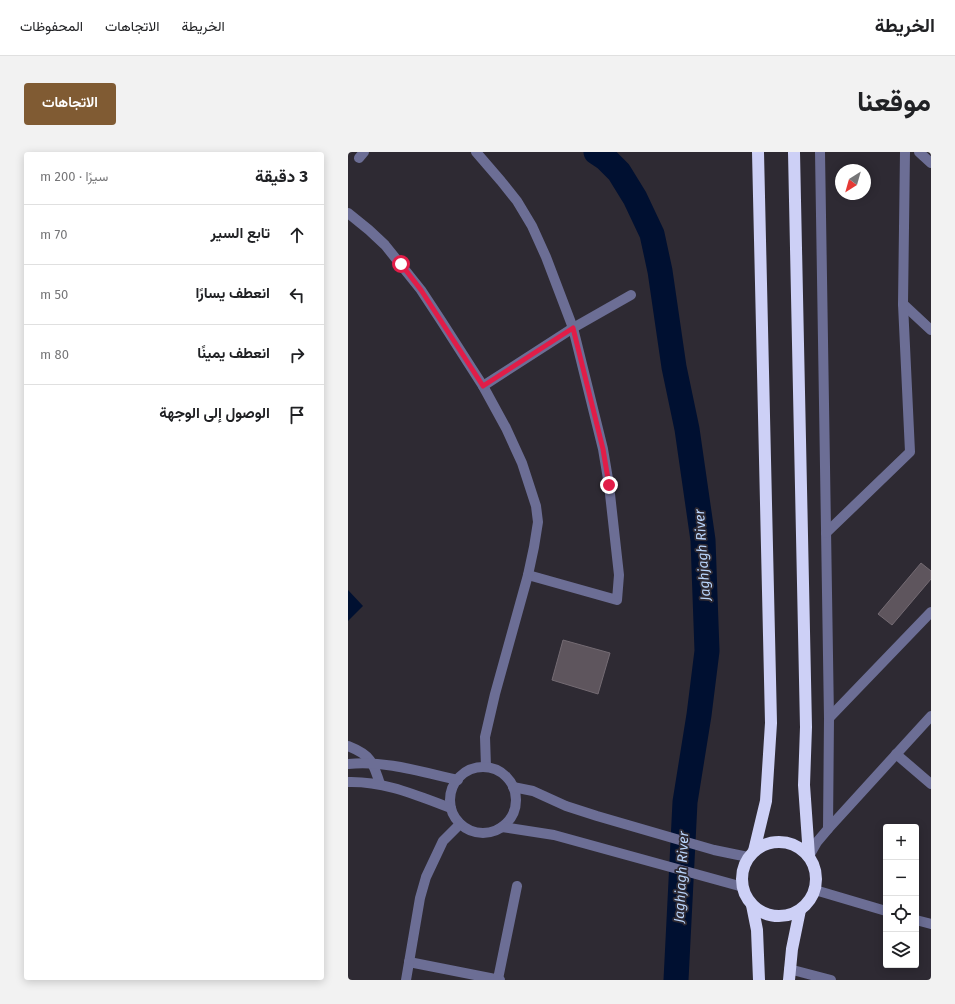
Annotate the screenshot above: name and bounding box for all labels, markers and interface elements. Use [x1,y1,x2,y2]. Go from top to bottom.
text: الخريطة [875,14,935,37]
text: المحفوظات [20,18,83,35]
text: الاتجاهات [105,18,159,35]
text: الخريطة [181,18,225,35]
button: الاتجاهات [24,83,116,125]
text: موقعنا [857,85,931,118]
north arrow [835,164,871,200]
text: 3 دقيقة [255,166,308,187]
text: سيرًا · 200 m [40,169,108,184]
text: تابع السير [211,224,270,242]
icon: ahead [286,224,308,246]
text: 70 m [40,227,67,242]
route start [392,255,410,273]
text: انعطف يسارًا [195,284,270,302]
icon: left [286,284,308,306]
text: 50 m [40,287,68,302]
text: انعطف يمينًا [197,344,270,362]
icon: right [286,344,308,366]
text: 80 m [40,347,69,362]
text: الوصول إلى الوجهة [159,404,270,422]
icon: arrive [286,404,308,426]
route end [600,476,618,494]
water label: Jaghjagh River [691,508,714,602]
map controls [883,824,919,968]
button: + [883,824,919,860]
water label: Jaghjagh River [671,830,692,924]
button: − [883,860,919,896]
button: locate [883,896,919,932]
button: layers [883,932,919,968]

